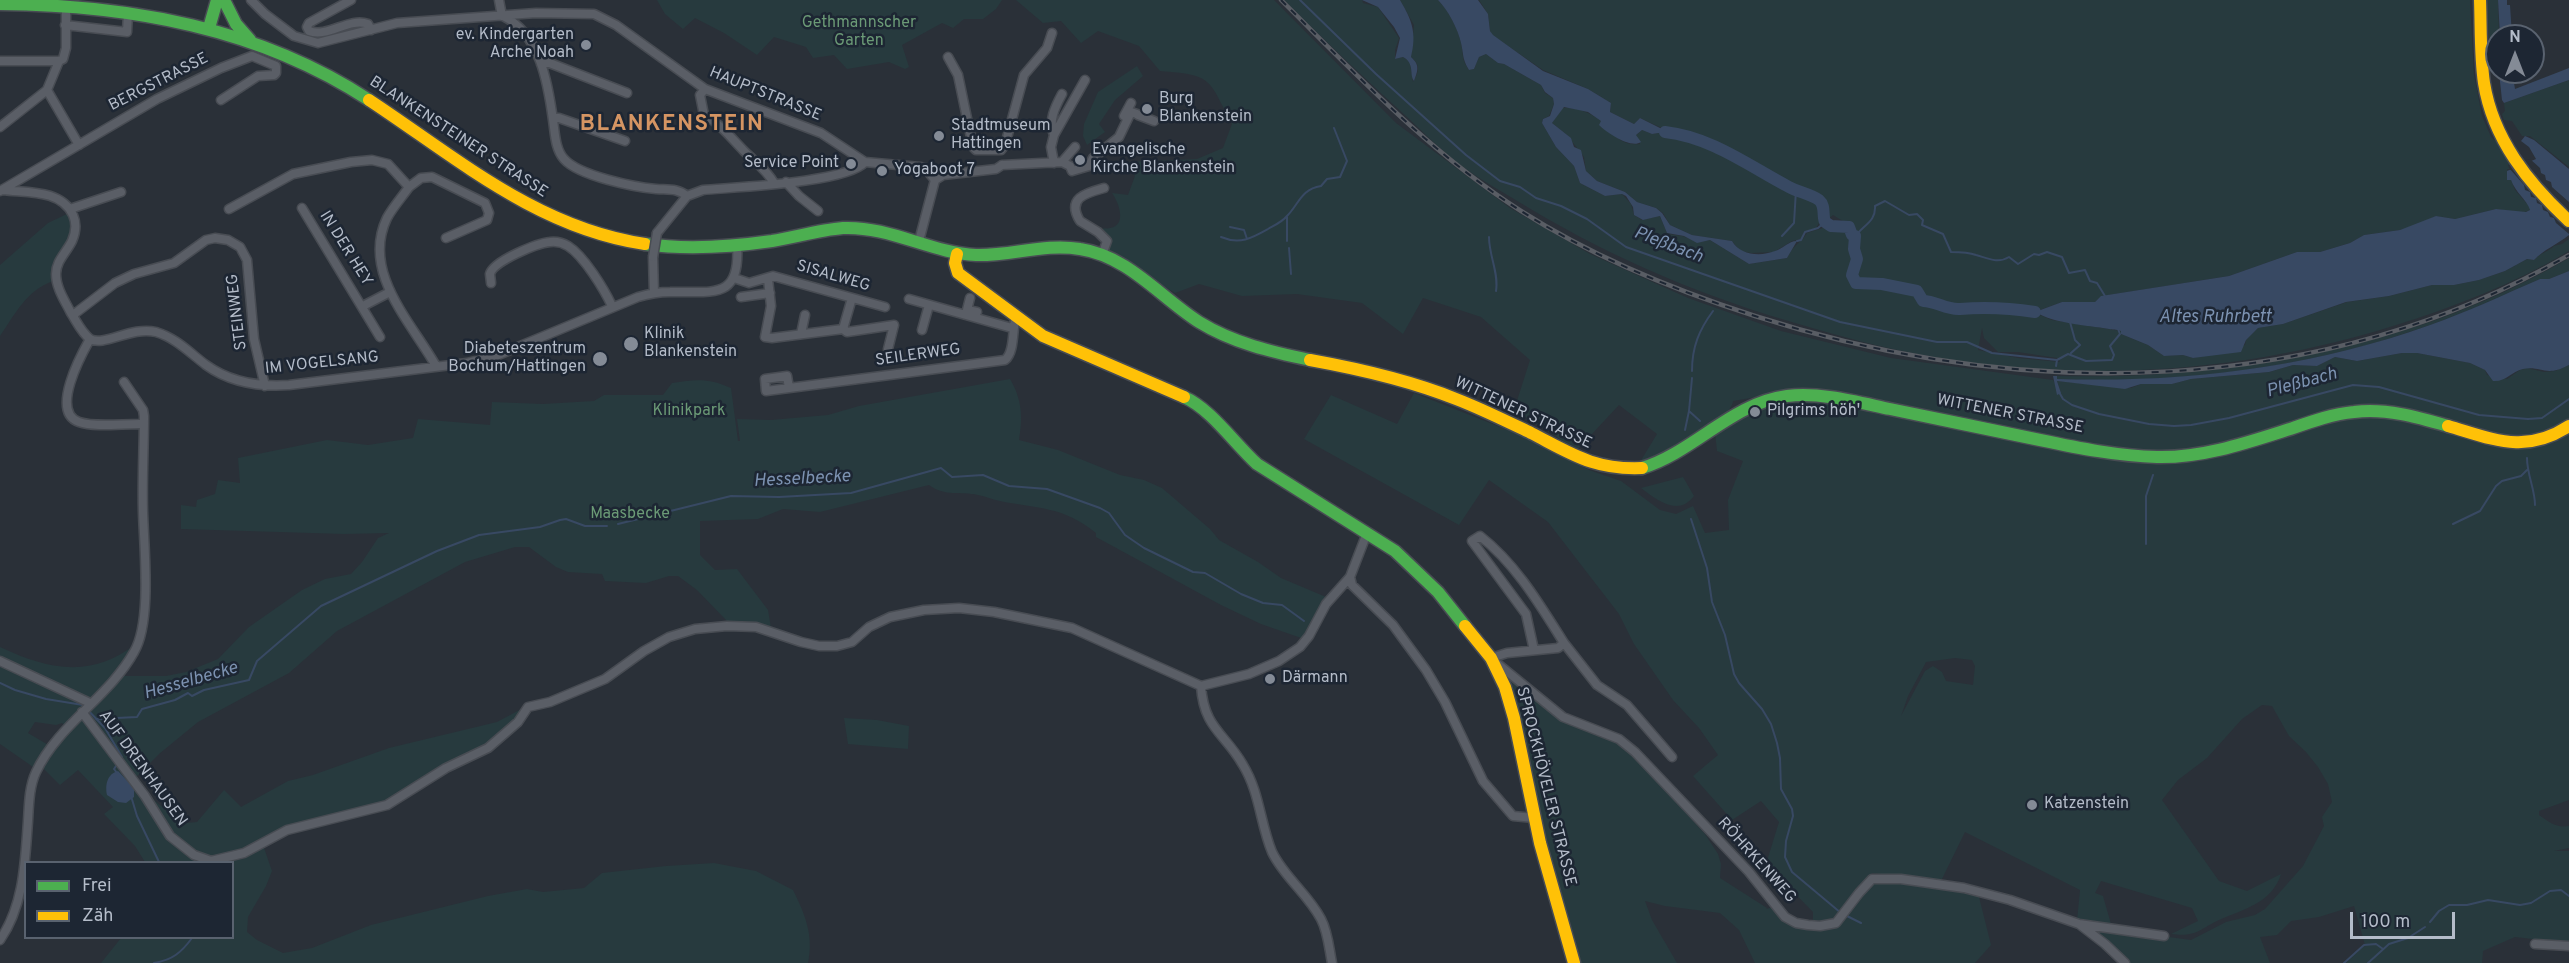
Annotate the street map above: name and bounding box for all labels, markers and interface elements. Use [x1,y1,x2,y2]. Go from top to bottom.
park label: Gethmannscher Garten [802,14,916,52]
north arrow [2485,24,2545,84]
place label: ev. Kindergarten Arche Noah [456,26,574,64]
text: N [2509,28,2521,48]
marker: ev. Kindergarten Arche Noah [579,38,593,52]
street label: BERGSTRASSE [106,50,212,116]
street label: HAUPTSTRASSE [706,64,824,126]
street label: BLANKENSTEINER STRASSE [365,73,551,203]
place label: Burg Blankenstein [1159,90,1252,128]
marker: Burg Blankenstein [1140,102,1154,116]
district label: BLANKENSTEIN [580,113,764,139]
place label: Stadtmuseum Hattingen [951,117,1051,155]
marker: Stadtmuseum Hattingen [932,129,946,143]
place label: Evangelische Kirche Blankenstein [1092,141,1235,179]
marker: Evangelische Kirche Blankenstein [1073,153,1087,167]
place label: Service Point [744,154,839,174]
marker: Service Point [844,157,858,171]
place label: Yogaboot 7 [894,161,975,181]
marker: Yogaboot 7 [875,164,889,178]
street label: IN DER HEY [314,208,376,290]
water label: Pleßbach [1630,223,1706,269]
street label: SISALWEG [794,257,872,297]
street label: STEINWEG [224,273,252,351]
water label: Altes Ruhrbett [2159,307,2271,329]
place label: Klinik Blankenstein [644,325,737,363]
marker: Klinik Blankenstein [622,335,640,353]
place label: Diabeteszentrum Bochum/Hattingen [448,340,586,378]
street label: SEILERWEG [874,341,962,371]
street label: IM VOGELSANG [264,348,380,380]
marker: Diabeteszentrum Bochum/Hattingen [591,350,609,368]
water label: Pleßbach [2264,364,2340,404]
street label: WITTENER STRASSE [1451,374,1595,454]
street label: WITTENER STRASSE [1935,391,2085,439]
park label: Klinikpark [652,402,726,422]
place label: Pilgrims höh' [1767,402,1860,422]
marker: Pilgrims höh' [1748,405,1762,419]
water label: Hesselbecke [753,467,851,493]
park label: Maasbecke [590,505,670,525]
water label: Hesselbecke [141,658,241,706]
place label: Därmann [1282,669,1348,689]
marker: Därmann [1263,672,1277,686]
street label: SPROCKHÖVELER STRASSE [1511,685,1579,889]
street label: AUF DRENHAUSEN [93,707,191,831]
place label: Katzenstein [2044,795,2129,815]
marker: Katzenstein [2025,798,2039,812]
street label: RÖHRKENWEG [1713,814,1799,908]
legend [24,861,234,939]
text: Frei [82,875,112,898]
scale bar [2353,900,2458,938]
text: Zäh [82,905,113,928]
text: 100 m [2361,911,2410,934]

